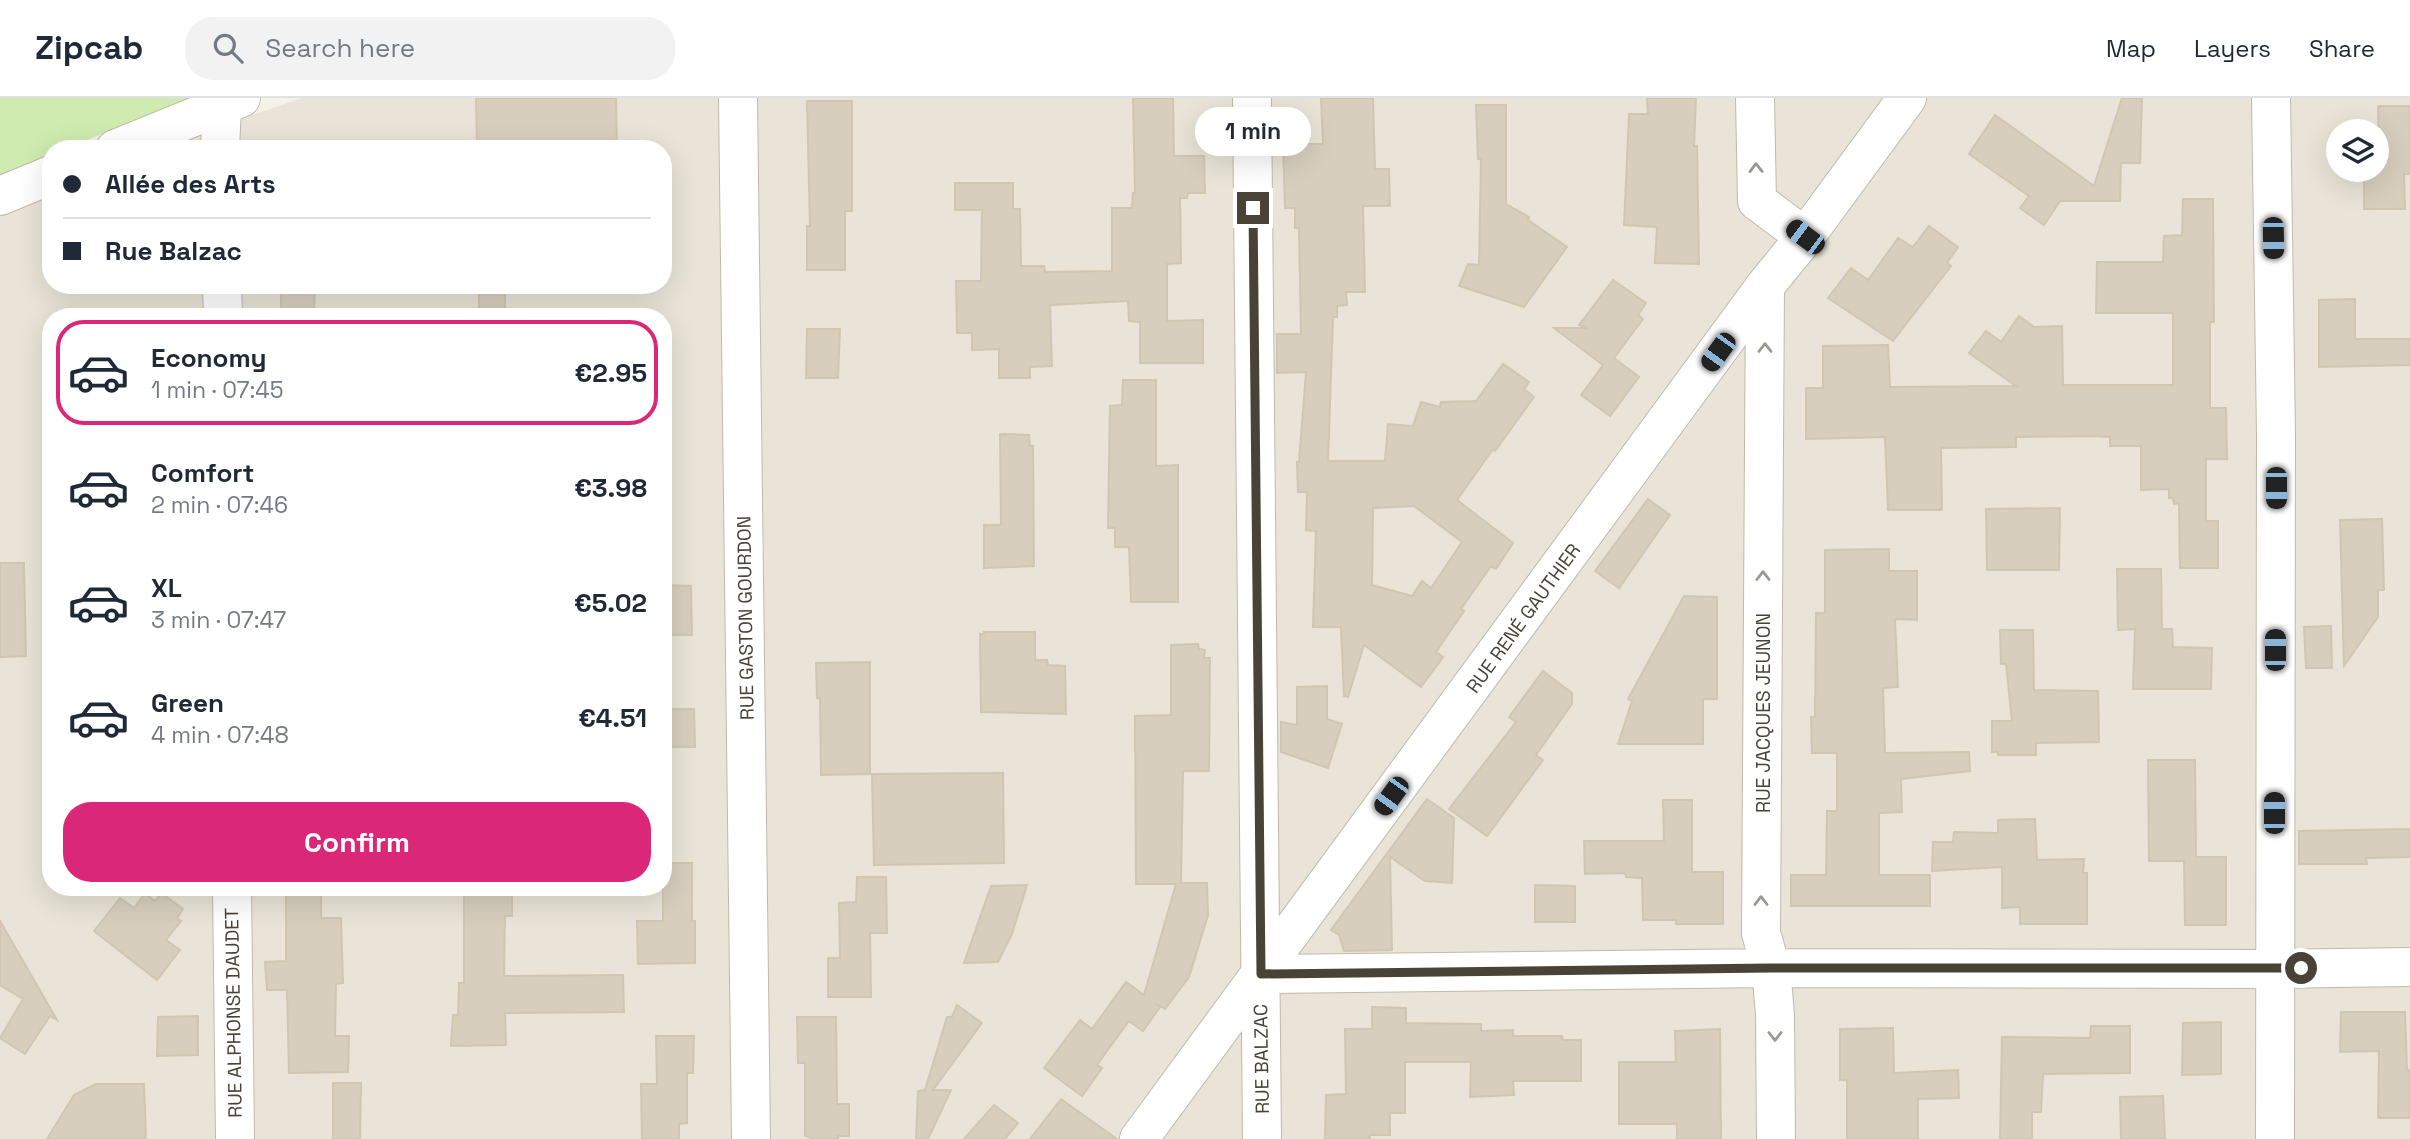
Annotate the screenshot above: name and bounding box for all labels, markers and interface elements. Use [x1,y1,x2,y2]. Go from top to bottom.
search box [185,17,675,80]
text: Zipcab [35,27,143,69]
icon: search [209,29,247,67]
text: Search here [265,31,415,65]
text: Map [2106,33,2156,64]
text: Layers [2194,33,2271,64]
text: Share [2309,33,2375,64]
callout: 1 min [1195,106,1311,155]
text: 1 min [1225,116,1281,146]
map controls [2326,119,2389,182]
button: layers [2326,119,2389,182]
one-way arrow [1748,163,1764,173]
text: Allée des Arts [105,167,276,201]
route end [1237,192,1269,224]
car [1782,216,1829,258]
car [2263,217,2284,259]
text: Rue Balzac [105,234,242,268]
car [1698,329,1739,375]
icon: car [67,341,130,404]
text: Economy [151,341,267,375]
one-way arrow [1757,343,1773,353]
text: €2.95 [575,356,647,390]
text: 1 min · 07:45 [151,375,283,405]
icon: car [67,456,130,519]
text: Comfort [151,456,254,490]
car [2266,467,2287,509]
text: €3.98 [574,471,647,505]
text: 2 min · 07:46 [151,490,288,520]
street label: RUE GASTON GOURDON [731,516,760,720]
street label: RUE RENÉ GAUTHIER [1461,539,1586,698]
one-way arrow [1756,570,1771,581]
icon: car [67,571,130,634]
text: XL [151,571,182,605]
text: €5.02 [574,586,647,620]
text: 3 min · 07:47 [151,605,286,635]
street label: RUE JACQUES JEUNON [1751,613,1776,813]
car [2265,629,2286,671]
icon: car [67,686,130,749]
text: Green [151,686,224,720]
text: €4.51 [578,701,647,735]
text: 4 min · 07:48 [151,720,289,750]
car [1371,773,1412,819]
car [2264,792,2285,834]
button: Confirm [63,802,651,882]
one-way arrow [1754,896,1769,907]
street label: RUE ALPHONSE DAUDET [219,908,248,1118]
route start [2285,952,2317,984]
street label: RUE BALZAC [1248,1004,1275,1114]
one-way arrow [1767,1032,1783,1042]

